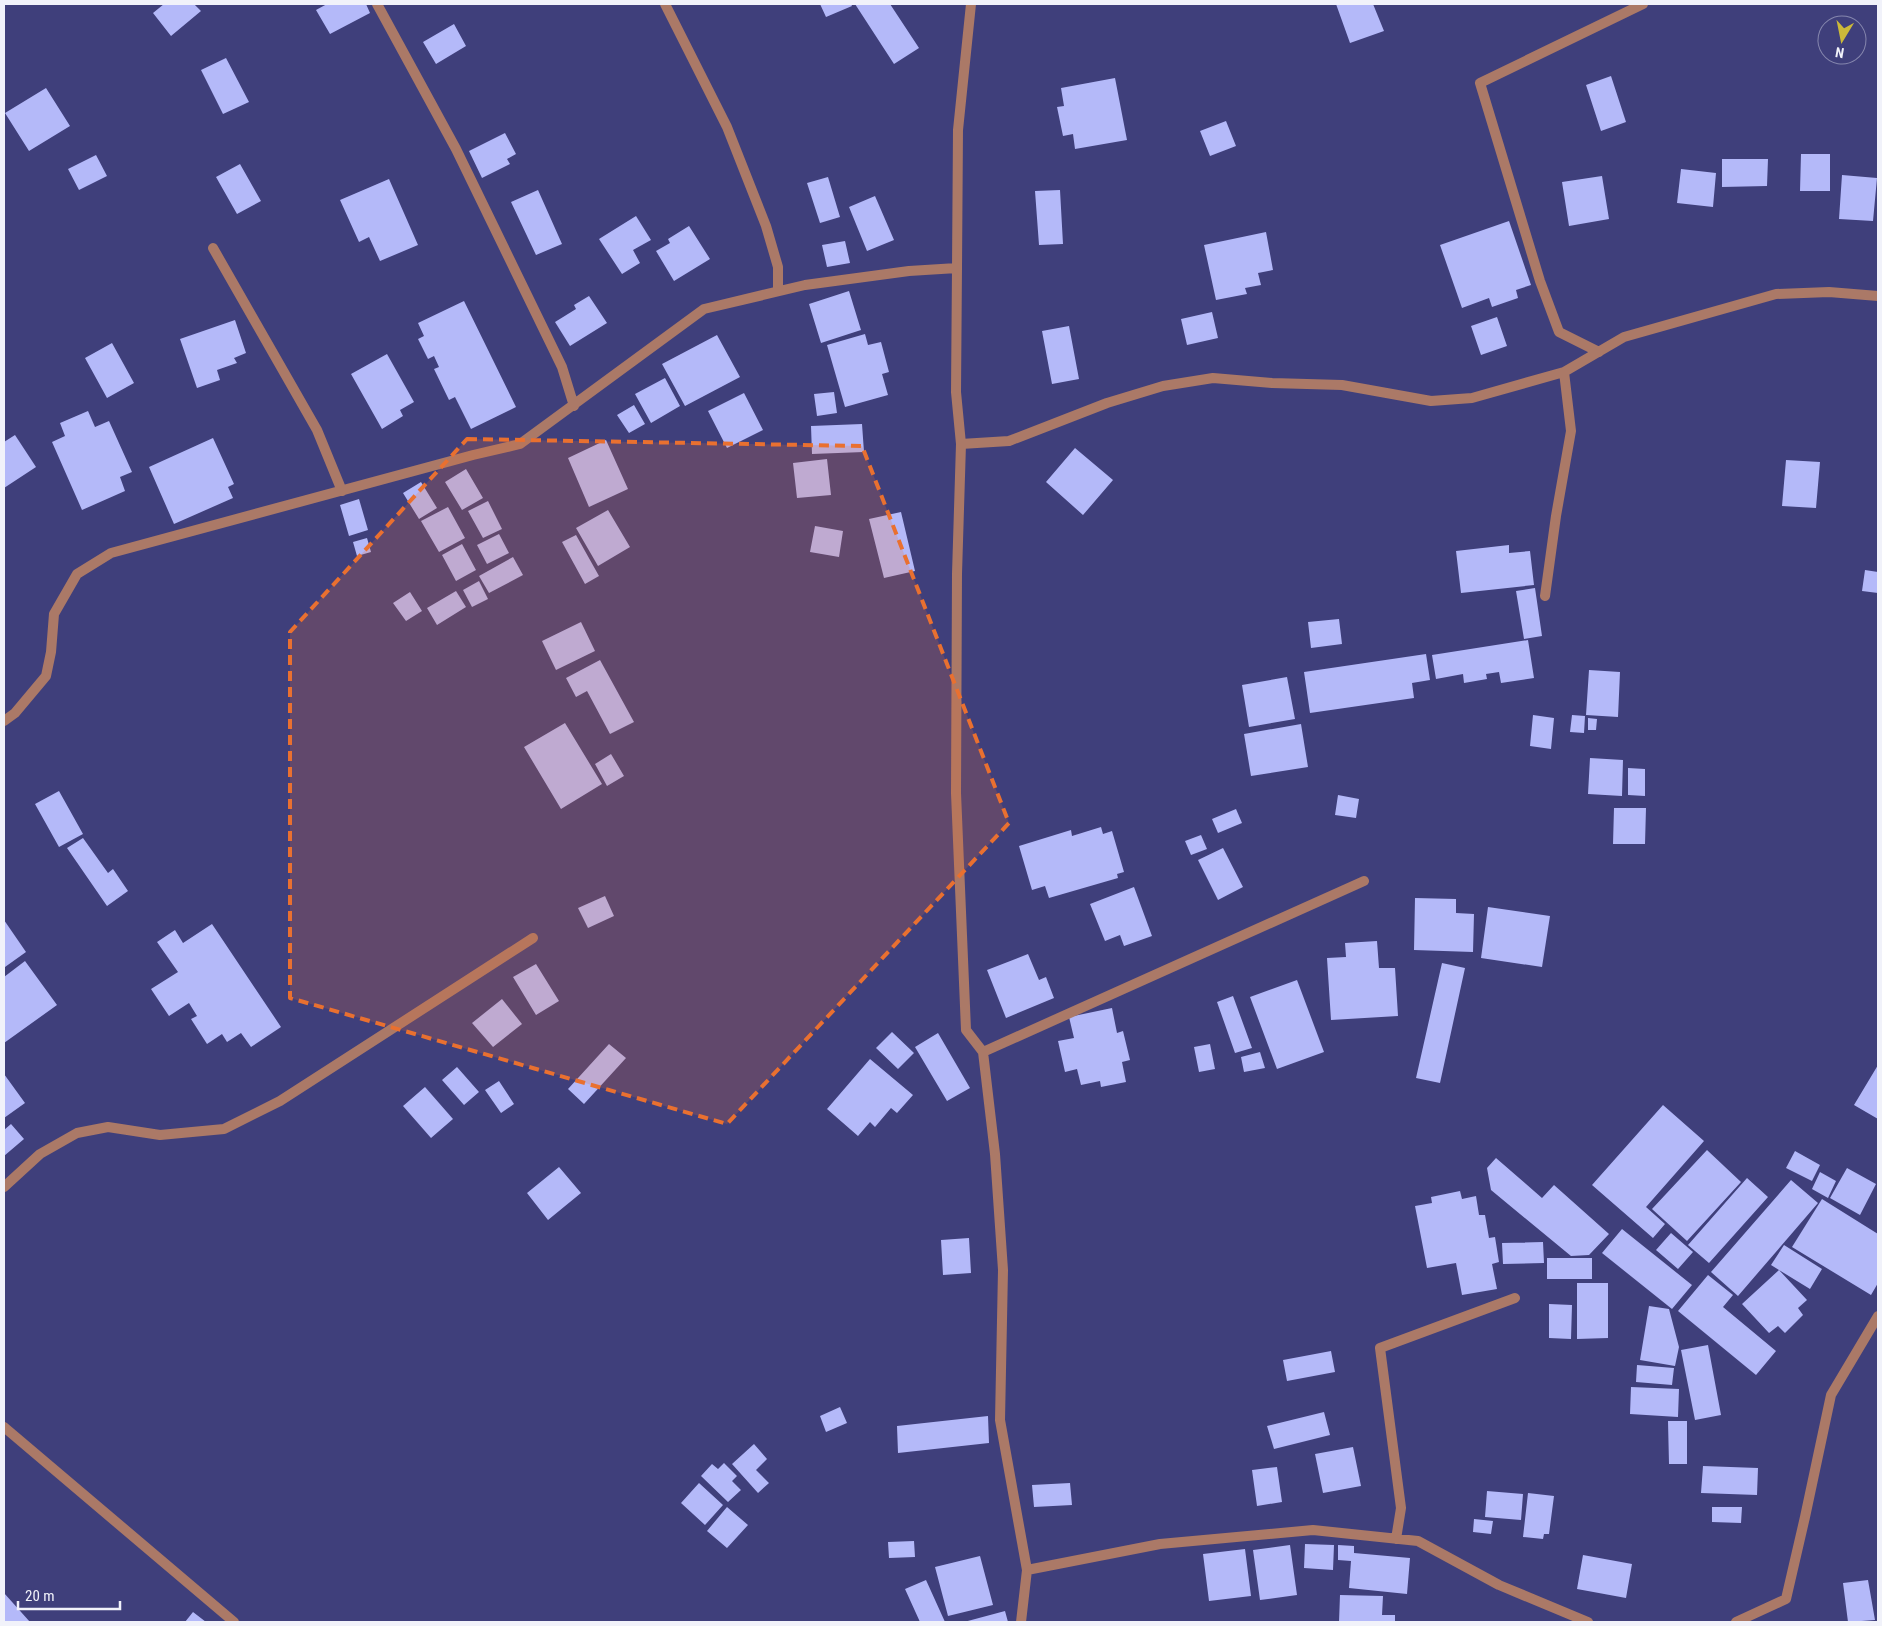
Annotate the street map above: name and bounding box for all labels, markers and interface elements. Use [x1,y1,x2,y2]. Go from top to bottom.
north arrow [1817,15,1867,65]
text: N [1834,44,1845,61]
scale bar [18,1578,120,1610]
text: 20 m [25,1587,55,1605]

